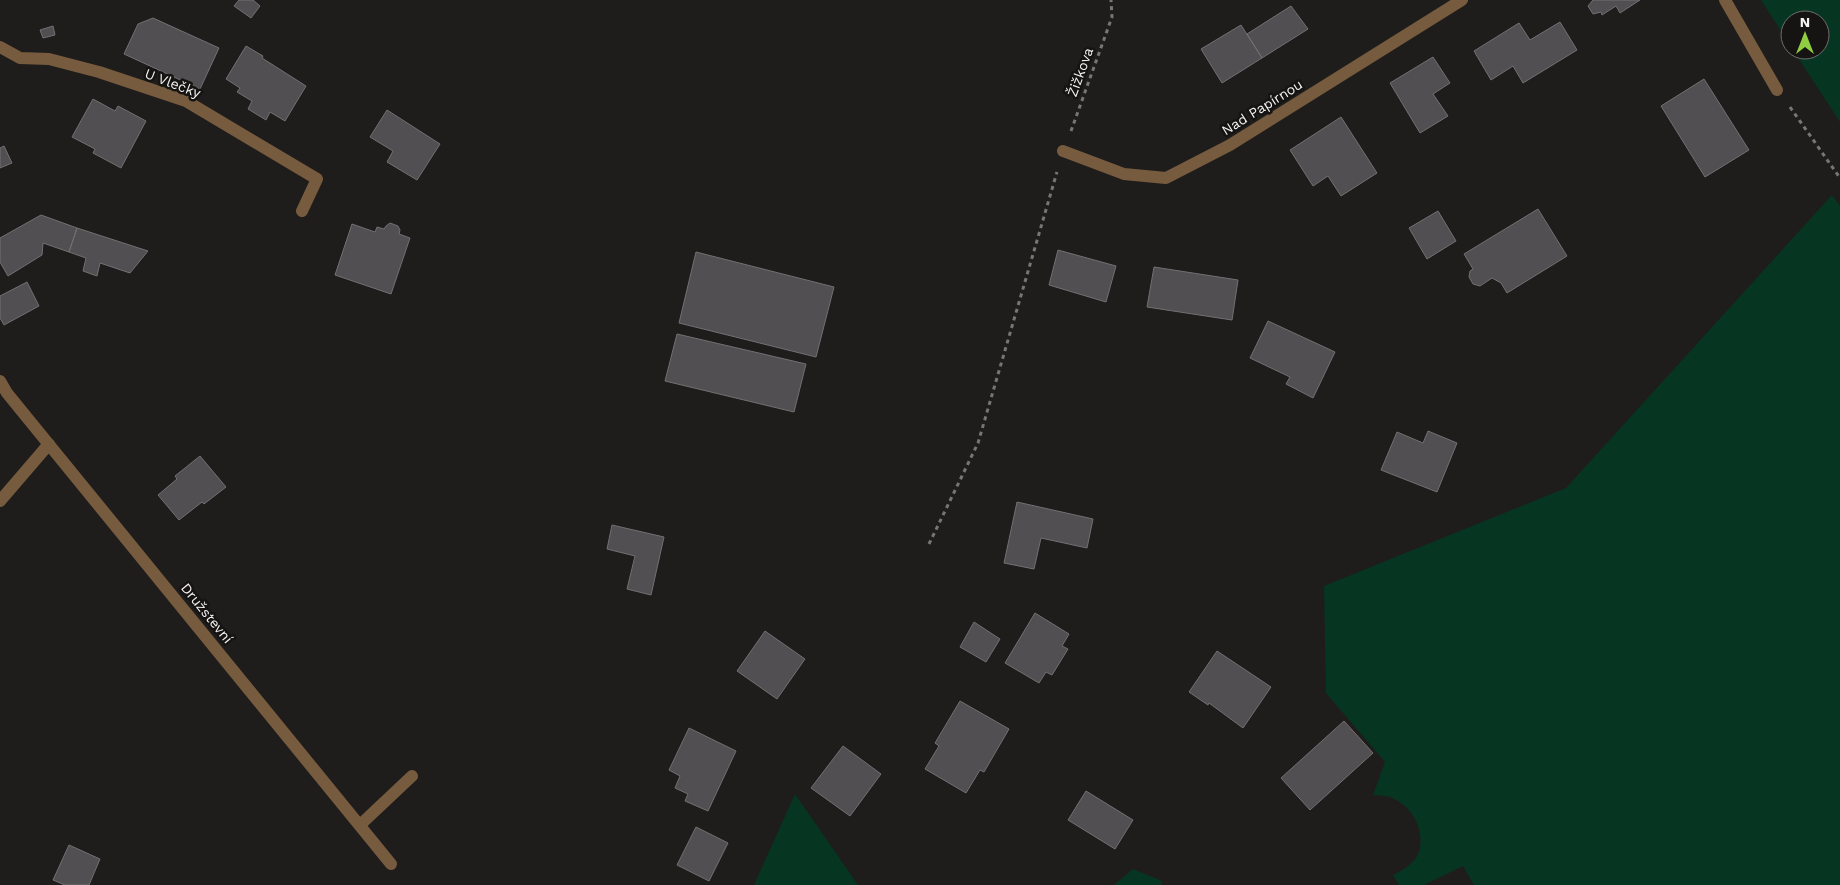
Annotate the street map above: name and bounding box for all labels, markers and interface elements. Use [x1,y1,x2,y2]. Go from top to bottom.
north arrow [1780,10,1830,60]
text: N [1800,14,1810,30]
street label: Žižkova [1064,45,1096,99]
street label: U Vlečky [143,65,204,101]
street label: Nad Papírnou [1219,76,1305,138]
street label: Družstevní [178,580,236,646]

